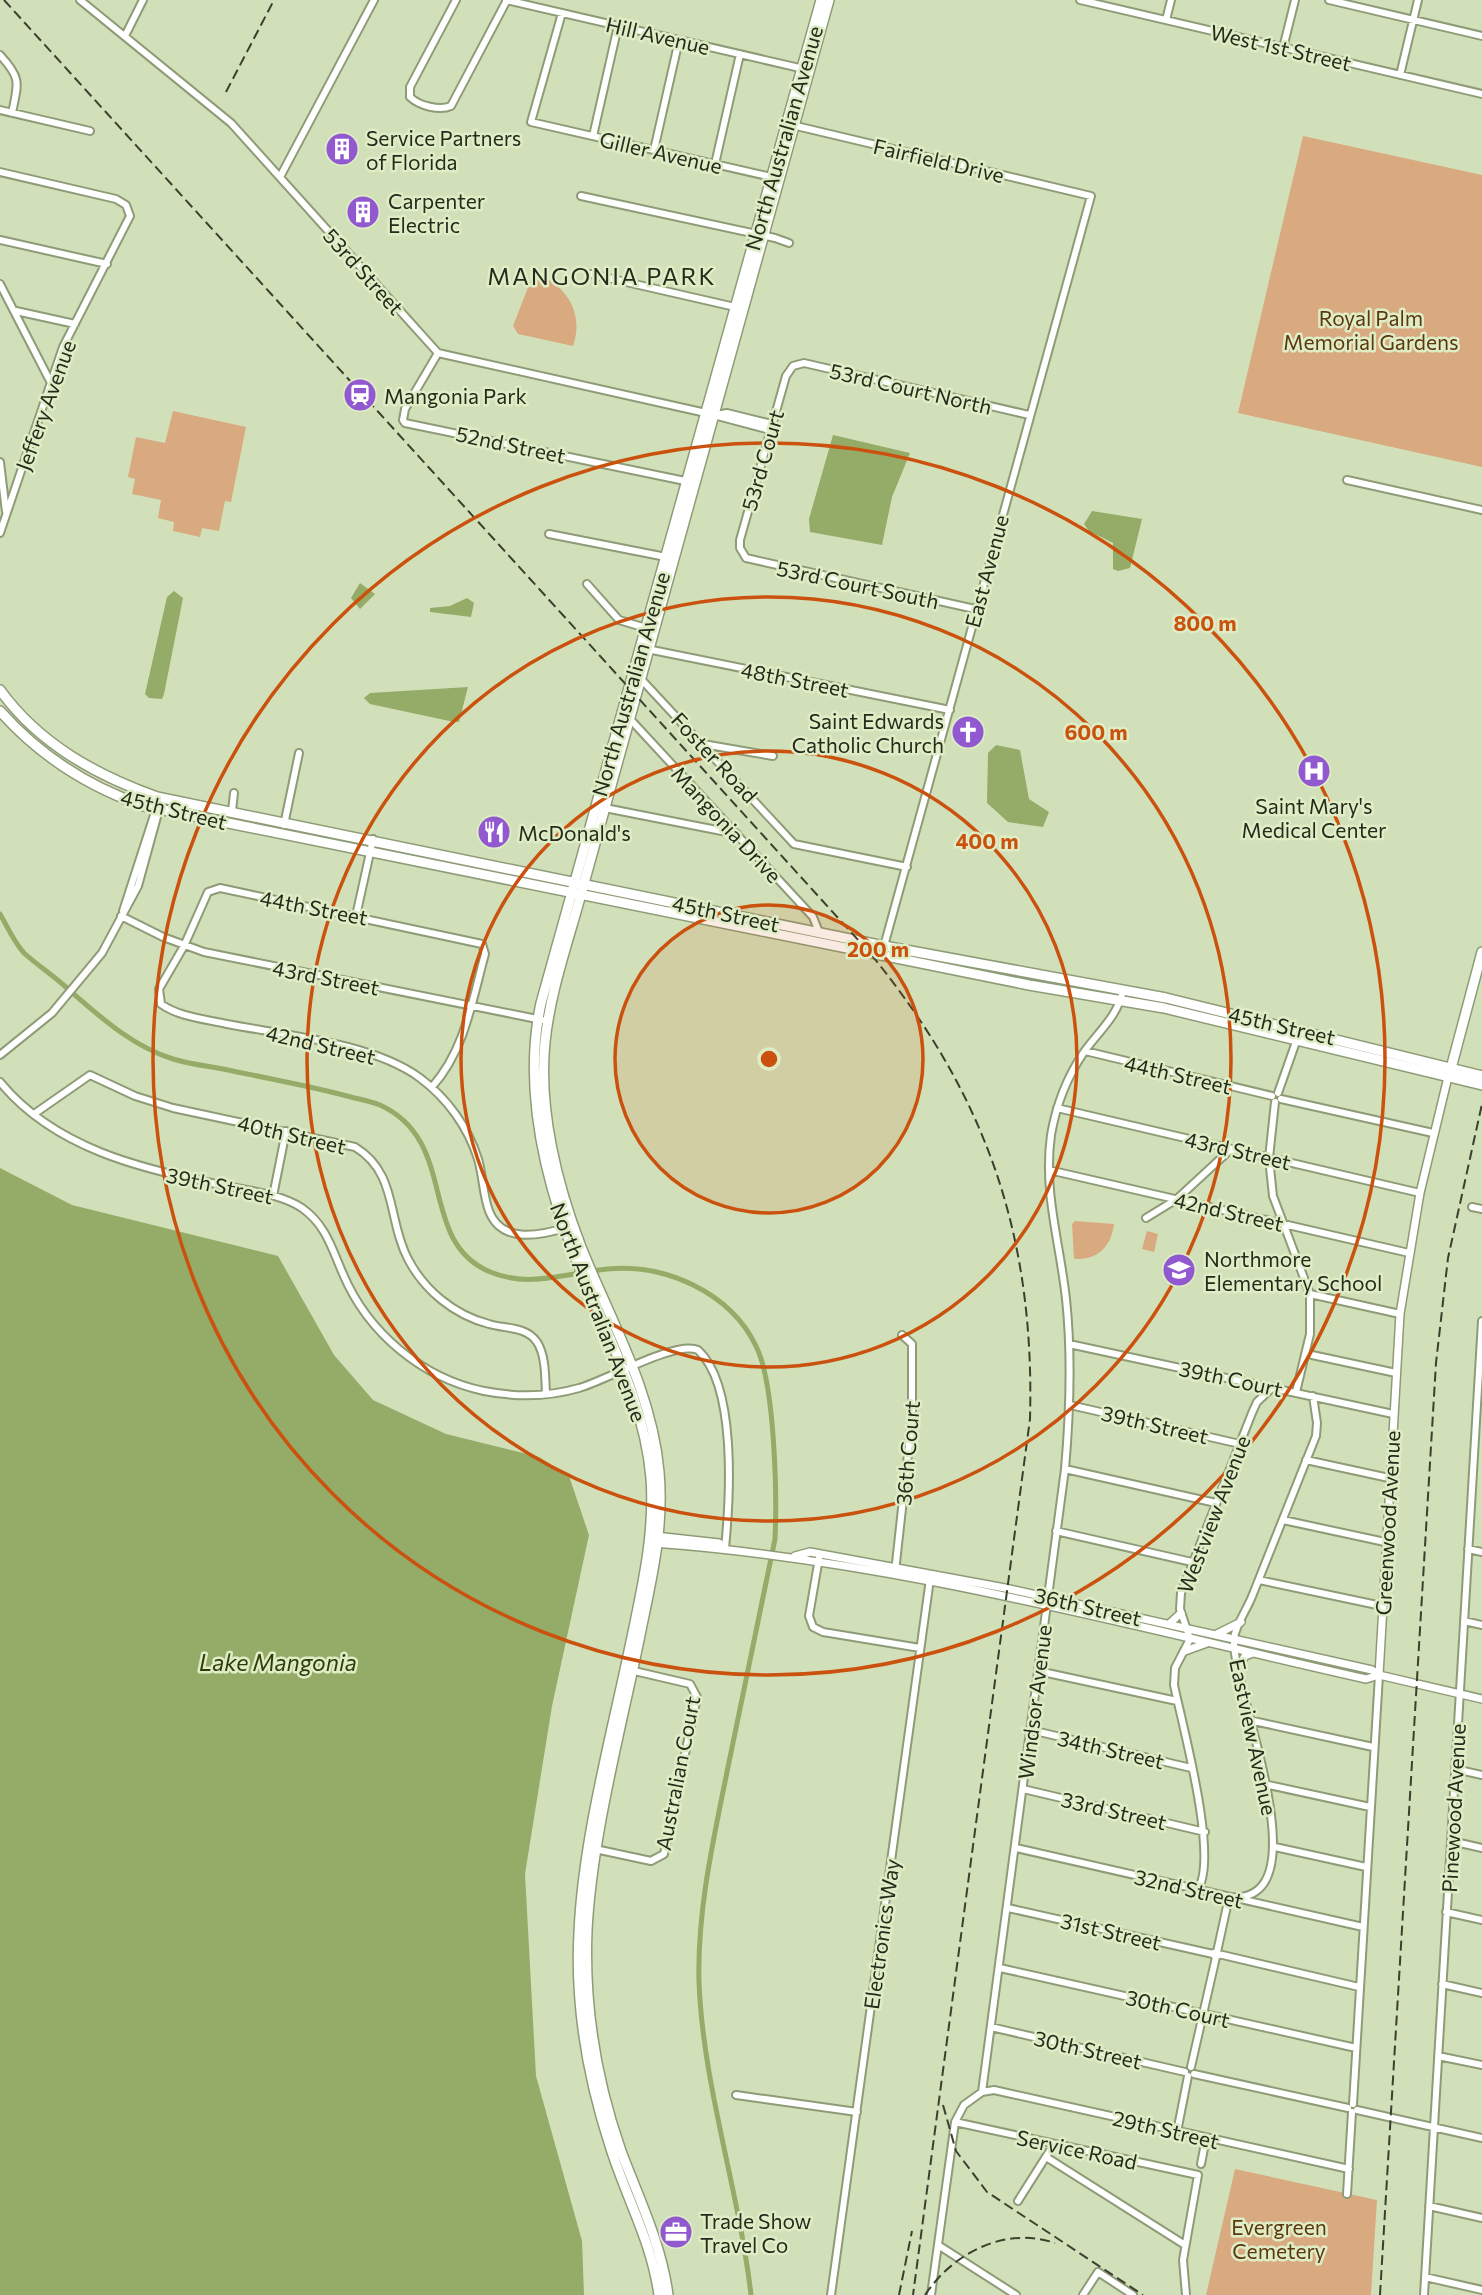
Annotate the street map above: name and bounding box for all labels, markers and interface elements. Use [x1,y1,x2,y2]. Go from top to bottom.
street label: Hill Avenue [604,11,712,59]
street label: West 1st Street [1208,19,1354,75]
street label: North Australian Avenue [739,23,827,253]
place label: Service Partners of Florida [366,125,521,174]
street label: Giller Avenue [597,126,725,178]
building icon: Service Partners of Florida [323,130,361,168]
street label: Fairfield Drive [871,133,1007,187]
place label: Carpenter Electric [388,188,485,237]
building icon: Carpenter Electric [344,193,382,231]
street label: 53rd Street [319,223,409,319]
district label: MANGONIA PARK [487,261,717,290]
park label: Royal Palm Memorial Gardens [1283,305,1459,354]
street label: Jeffery Avenue [10,336,80,474]
street label: 53rd Court North [828,357,994,419]
station icon: Mangonia Park [341,376,379,414]
place label: Mangonia Park [384,383,527,408]
street label: 53rd Court [736,407,788,513]
street label: 52nd Street [454,420,568,468]
street label: East Avenue [959,512,1013,630]
street label: 53rd Court South [775,555,941,613]
street label: North Australian Avenue [586,569,674,799]
text: 800 m [1173,610,1237,635]
street label: 48th Street [739,656,851,702]
street label: Foster Road [667,707,763,807]
place label: Saint Edwards Catholic Church [792,708,944,757]
church icon: Saint Edwards Catholic Church [949,713,987,751]
text: 600 m [1064,719,1128,744]
hospital icon: Saint Mary's Medical Center [1295,752,1333,790]
street label: Mangonia Drive [667,761,787,887]
street label: 45th Street [118,784,230,834]
place label: Saint Mary's Medical Center [1242,793,1386,842]
restaurant icon: McDonald's [475,813,513,851]
place label: McDonald's [518,820,631,845]
text: 400 m [955,828,1019,853]
street label: 44th Street [258,884,370,930]
street label: 45th Street [670,889,782,937]
text: 200 m [847,936,909,961]
street label: 43rd Street [271,954,381,1000]
street label: 45th Street [1226,1001,1338,1049]
street label: 42nd Street [264,1019,378,1069]
centre of rings [757,1047,781,1071]
street label: 44th Street [1122,1050,1234,1098]
street label: 40th Street [235,1109,349,1159]
street label: 43rd Street [1183,1126,1293,1174]
street label: 39th Street [164,1161,276,1209]
street label: 42nd Street [1172,1186,1286,1236]
street label: North Australian Avenue [546,1199,652,1425]
place label: Northmore Elementary School [1204,1246,1382,1295]
school or university icon: Northmore Elementary School [1160,1251,1198,1289]
street label: 39th Court [1177,1355,1285,1401]
street label: 36th Court [890,1400,924,1506]
street label: 39th Street [1099,1400,1211,1448]
street label: Greenwood Avenue [1370,1430,1404,1616]
street label: Westview Avenue [1171,1432,1255,1596]
street label: 36th Street [1032,1582,1144,1630]
street label: Windsor Avenue [1012,1623,1056,1781]
water label: Lake Mangonia [199,1648,357,1676]
street label: Eastview Avenue [1225,1656,1283,1818]
street label: Australian Court [650,1694,704,1852]
street label: Pinewood Avenue [1436,1723,1470,1893]
street label: 34th Street [1055,1725,1167,1773]
street label: 33rd Street [1059,1786,1169,1834]
street label: Electronics Way [858,1857,904,2011]
street label: 32nd Street [1132,1863,1246,1913]
street label: 31st Street [1058,1907,1164,1955]
street label: 30th Court [1124,1984,1232,2032]
street label: 30th Street [1032,2024,1144,2074]
street label: 29th Street [1110,2105,1222,2153]
street label: Service Road [1014,2124,1140,2174]
place label: Trade Show Travel Co [700,2208,812,2257]
office icon: Trade Show Travel Co [657,2213,695,2251]
park label: Evergreen Cemetery [1231,2214,1327,2263]

